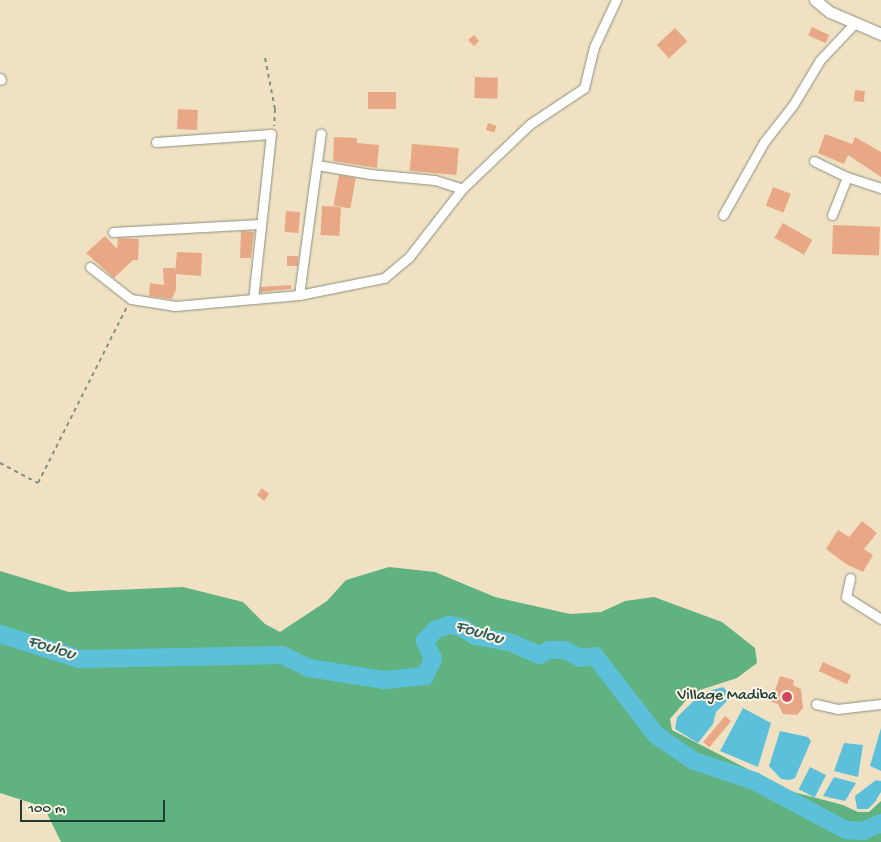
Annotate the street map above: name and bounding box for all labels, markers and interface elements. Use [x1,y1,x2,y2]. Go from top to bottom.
water label: Foulou [453,617,505,651]
water label: Foulou [25,632,77,666]
place label: Village Madiba [677,687,777,707]
marker: Village Madiba [781,691,793,703]
scale bar [22,790,168,822]
text: 100 m [28,800,65,818]

